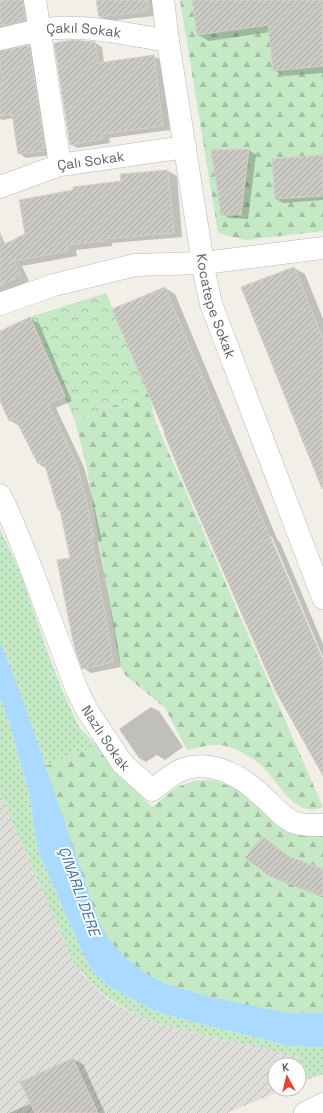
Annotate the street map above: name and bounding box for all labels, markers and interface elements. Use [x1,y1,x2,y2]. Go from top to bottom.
street label: Çakıl Sokak [45,19,123,42]
street label: Çalı Sokak [56,147,126,174]
street label: Kocatepe Sokak [193,252,240,361]
street label: Nazlı Sokak [77,702,134,775]
water label: ÇINARLI DERE [54,843,105,941]
north arrow [267,1057,307,1097]
text: K [281,1060,290,1075]

